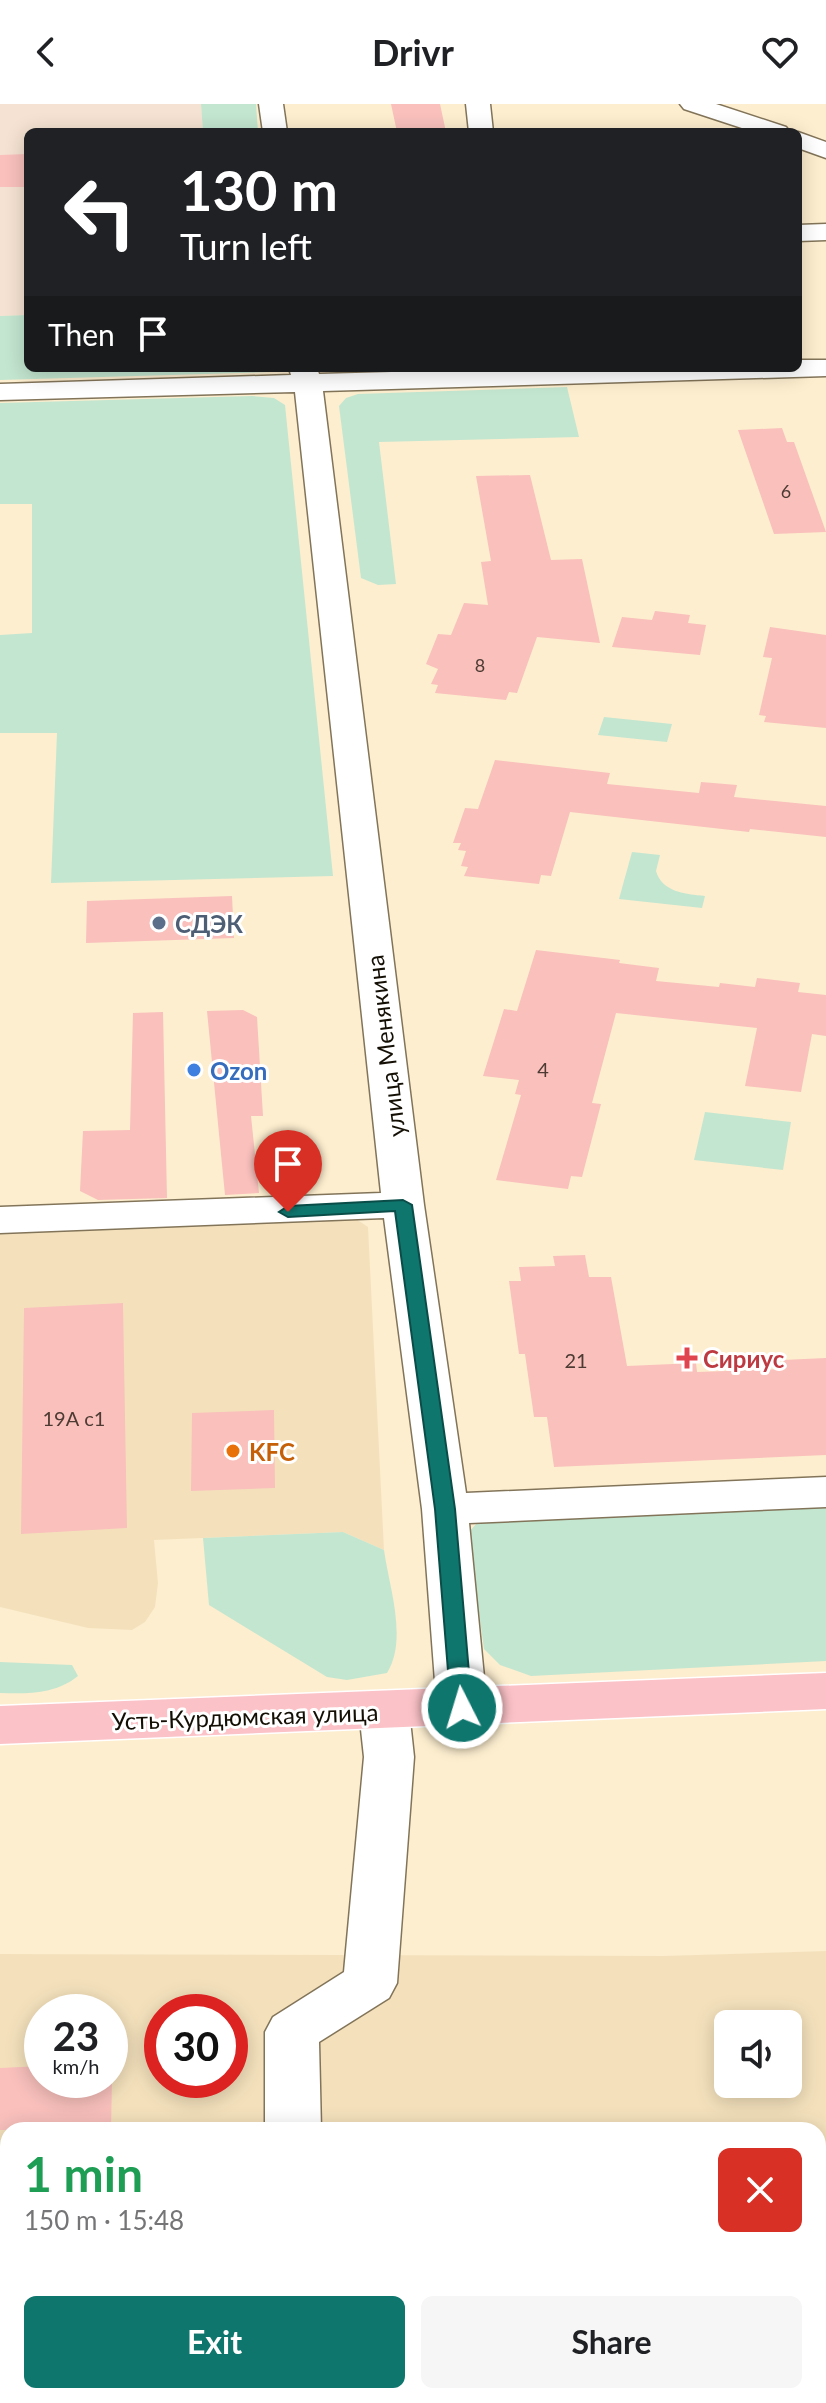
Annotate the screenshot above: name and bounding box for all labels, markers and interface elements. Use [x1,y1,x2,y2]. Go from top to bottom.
icon: back [24,30,68,74]
text: Drivr [372,30,454,74]
icon: heart [758,30,802,74]
text: 130 m [180,156,338,223]
icon: left [48,160,152,264]
text: Turn left [180,224,312,268]
icon: arrive [131,312,175,356]
text: Then [48,316,115,352]
house number: 6 [781,480,791,502]
house number: 8 [475,654,485,676]
place label: СДЭК [175,909,243,938]
marker: СДЭК [150,914,168,932]
street label: улица Менякина [359,953,411,1139]
place label: Ozon [210,1056,267,1085]
house number: 4 [537,1057,549,1081]
marker: Ozon [185,1061,203,1079]
pin [254,1130,322,1212]
icon: arrive [266,1142,310,1186]
place label: Сириус [703,1344,785,1373]
house number: 21 [564,1348,588,1372]
marker: Сириус [678,1349,696,1367]
house number: 19А с1 [43,1406,105,1430]
place label: KFC [249,1437,295,1466]
marker: KFC [224,1442,242,1460]
position arrow [420,1666,504,1750]
street label: Усть-Курдюмская улица [111,1697,379,1735]
speed limit sign: 30 [144,1994,248,2098]
map controls [714,2010,802,2098]
button: sound [714,2010,802,2098]
text: 23 [53,2012,99,2060]
text: km/h [53,2054,99,2078]
text: 1 min [24,2145,143,2202]
button: close [718,2148,802,2232]
text: 150 m · 15:48 [24,2204,184,2236]
button: Exit [24,2296,405,2388]
button: Share [421,2296,802,2388]

